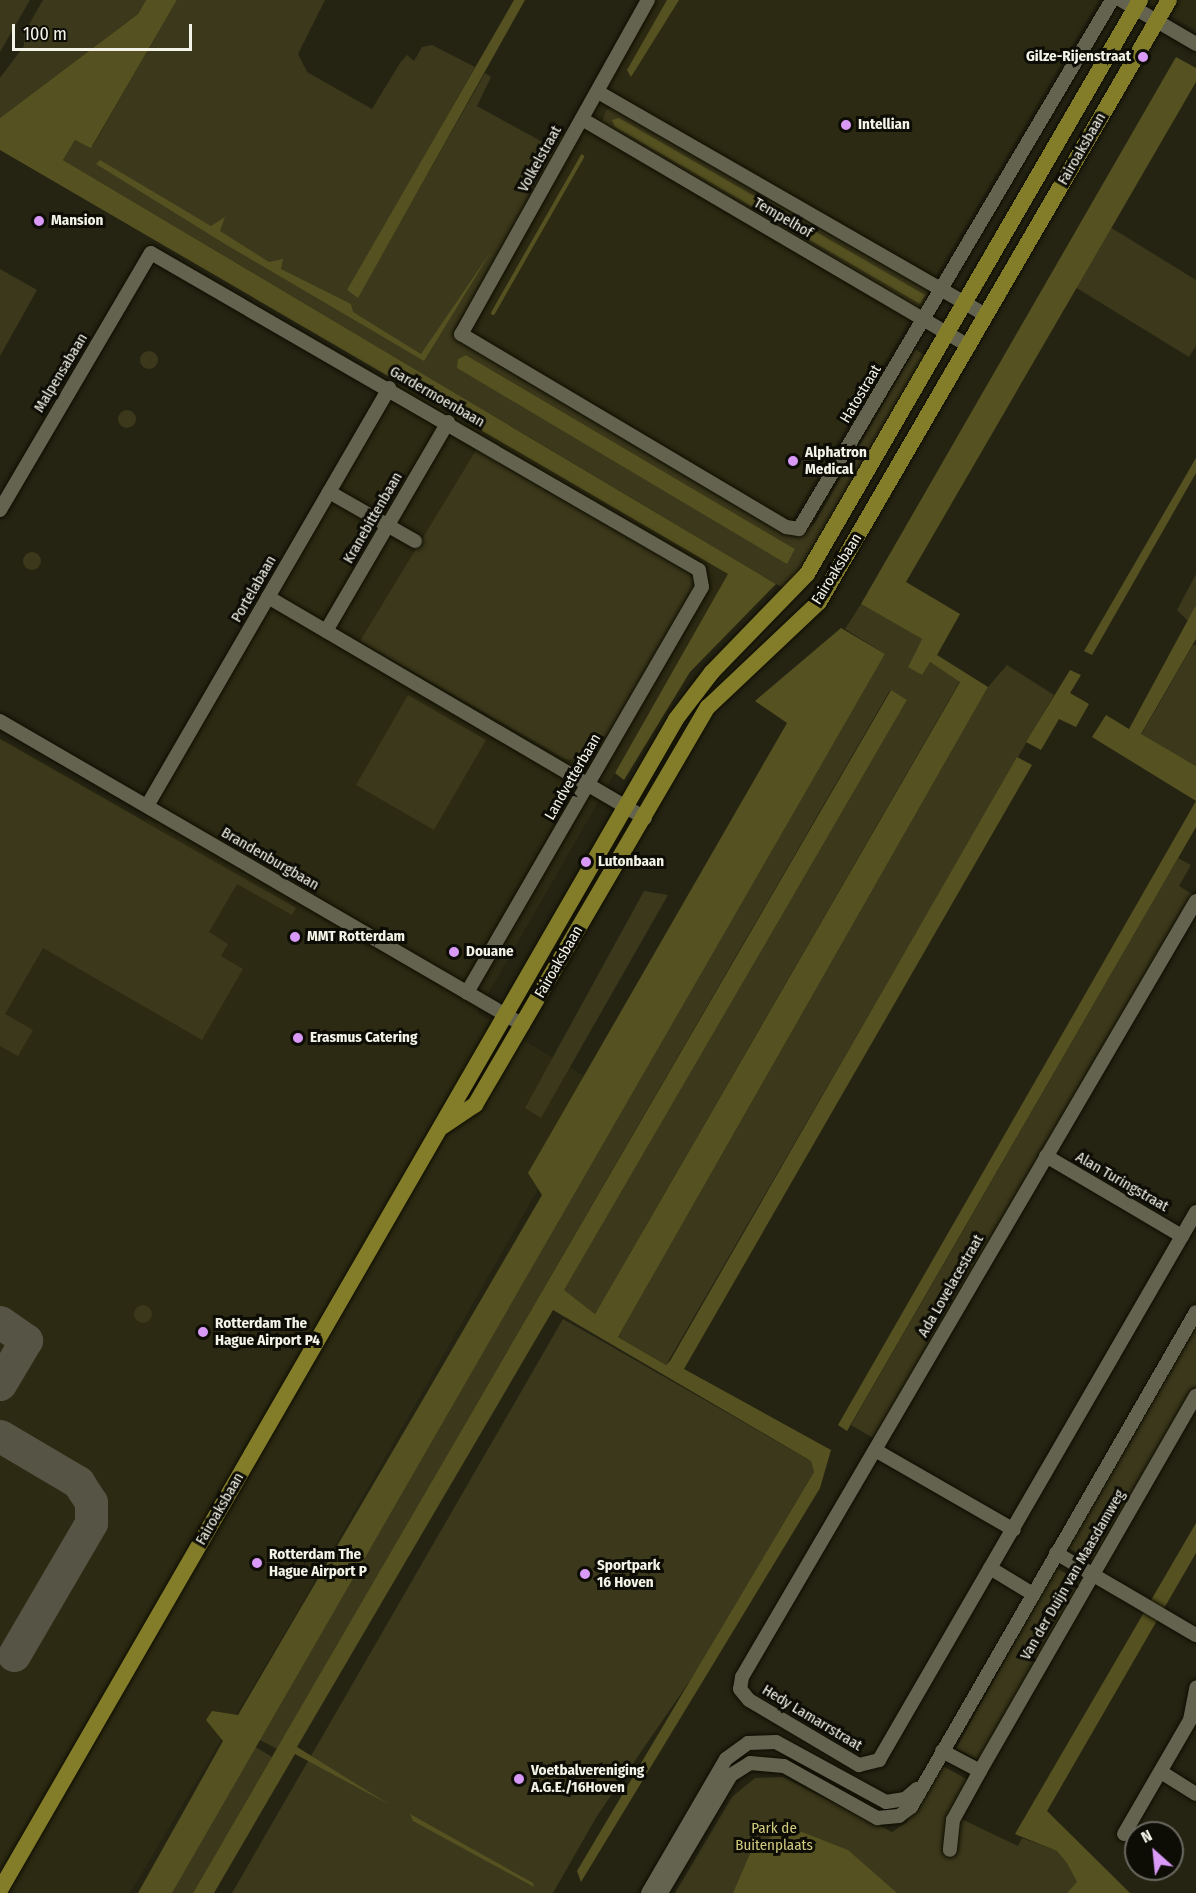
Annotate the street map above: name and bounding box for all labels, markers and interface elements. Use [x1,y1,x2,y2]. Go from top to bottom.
scale bar [15,12,195,50]
text: 100 m [23,23,67,45]
place label: Gilze-Rijenstraat [1026,48,1131,66]
marker: Gilze-Rijenstraat [1136,50,1150,64]
street label: Fairoaksbaan [1054,110,1110,188]
place label: Intellian [858,116,910,134]
marker: Intellian [839,118,853,132]
street label: Volkelstraat [514,123,566,195]
street label: Tempelhof [750,194,816,242]
place label: Mansion [51,212,103,230]
marker: Mansion [32,214,46,228]
street label: Malpensabaan [30,330,92,416]
street label: Hatostraat [837,362,885,426]
street label: Gardermoenbaan [386,363,488,431]
place label: Alphatron Medical [805,443,867,478]
marker: Alphatron Medical [786,454,800,468]
street label: Kranebittenbaan [340,469,406,567]
street label: Fairoaksbaan [808,530,866,608]
street label: Portelabaan [228,552,280,626]
street label: Landvetterbaan [541,731,605,823]
street label: Brandenburgbaan [218,824,322,894]
place label: Lutonbaan [598,853,664,871]
marker: Lutonbaan [579,855,593,869]
street label: Fairoaksbaan [531,923,587,1001]
place label: MMT Rotterdam [307,928,405,946]
marker: MMT Rotterdam [288,930,302,944]
place label: Douane [466,943,514,961]
marker: Douane [447,945,461,959]
place label: Erasmus Catering [310,1029,417,1047]
marker: Erasmus Catering [291,1031,305,1045]
street label: Alan Turingstraat [1072,1148,1172,1216]
street label: Ada Lovelacestraat [914,1232,988,1340]
place label: Rotterdam The Hague Airport P4 [215,1314,320,1349]
marker: Rotterdam The Hague Airport P4 [196,1325,210,1339]
street label: Fairoaksbaan [192,1470,248,1548]
street label: Van der Duijn van Maasdamweg [1017,1487,1129,1663]
place label: Rotterdam The Hague Airport P [269,1545,367,1580]
marker: Rotterdam The Hague Airport P [250,1556,264,1570]
place label: Sportpark 16 Hoven [597,1556,660,1591]
marker: Sportpark 16 Hoven [578,1567,592,1581]
street label: Hedy Lamarrstraat [759,1681,865,1755]
place label: Voetbalvereniging A.G.E./16Hoven [531,1761,644,1796]
marker: Voetbalvereniging A.G.E./16Hoven [512,1772,526,1786]
park label: Park de Buitenplaats [735,1819,813,1854]
north arrow [1124,1821,1184,1881]
text: N [1138,1826,1155,1847]

